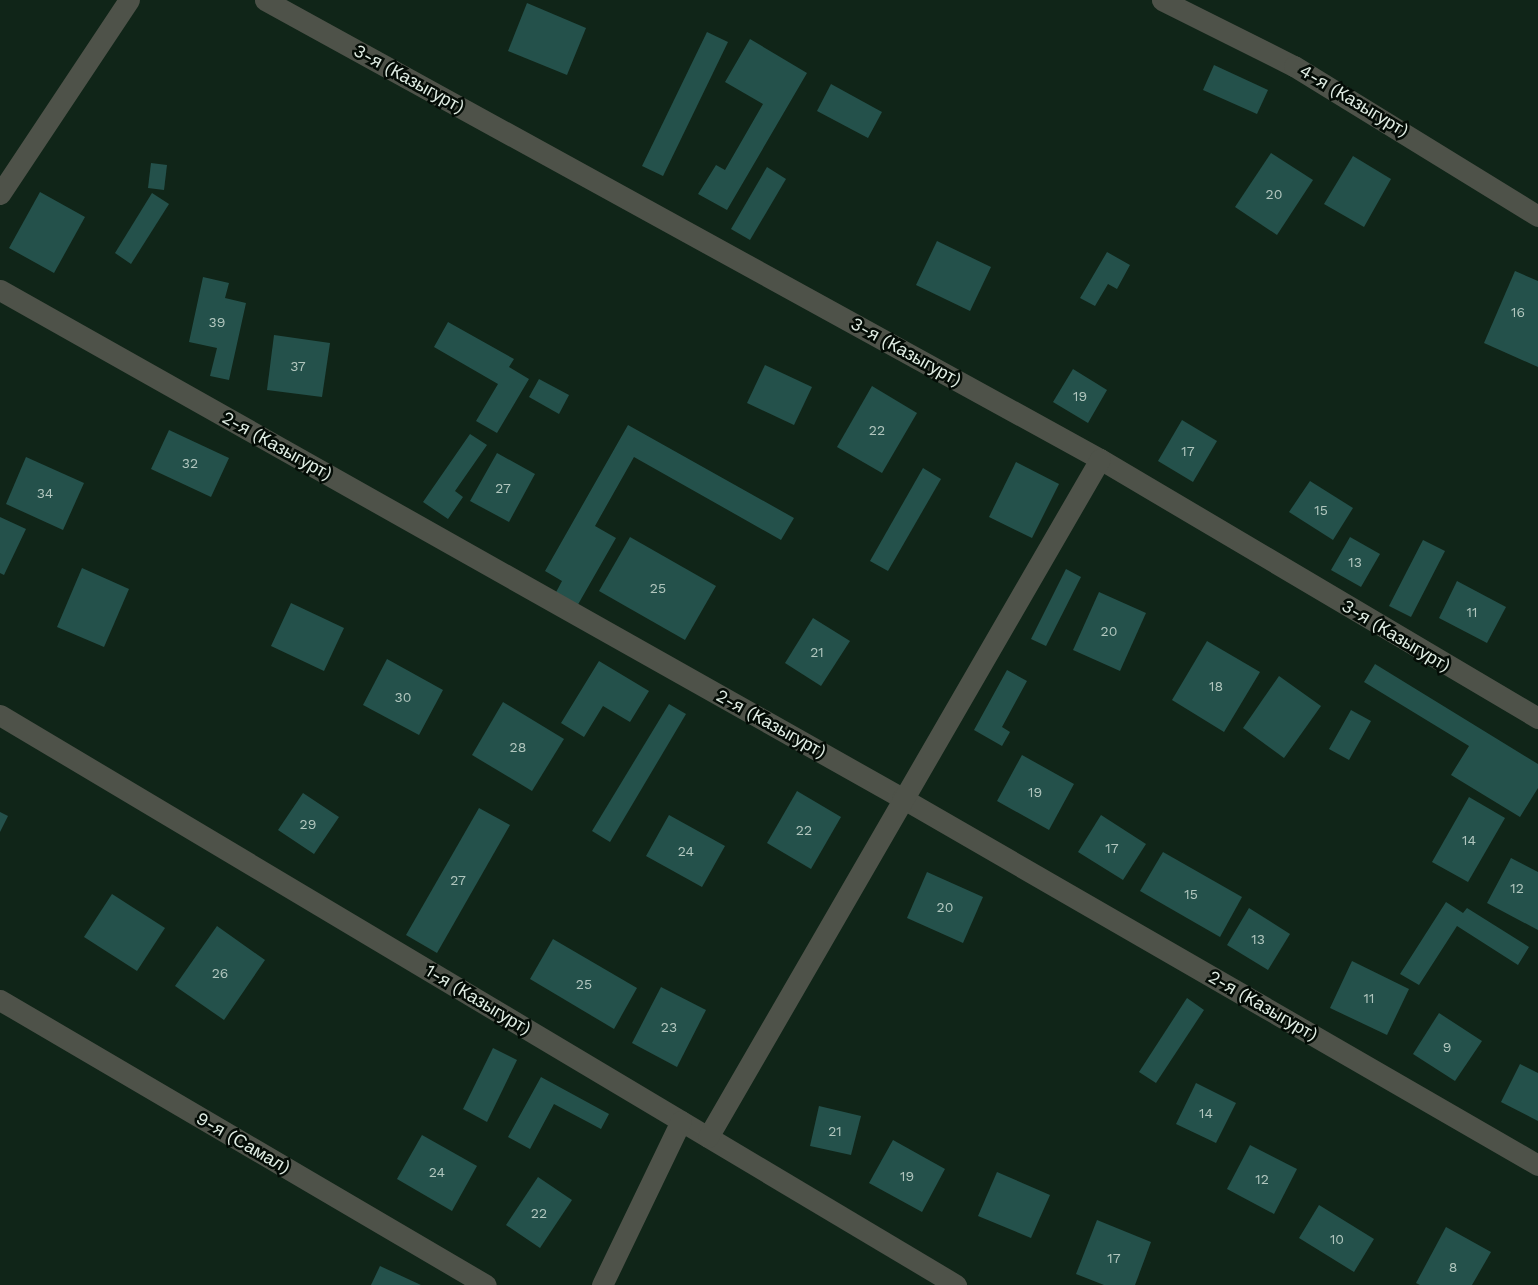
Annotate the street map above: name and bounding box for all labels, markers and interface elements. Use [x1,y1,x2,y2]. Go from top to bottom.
street label: 3-я (Казыгурт) [350,40,468,118]
street label: 4-я (Казыгурт) [1296,60,1412,142]
house number: 20 [1266,186,1282,202]
house number: 16 [1511,304,1525,320]
street label: 3-я (Казыгурт) [847,313,965,391]
house number: 39 [209,314,225,330]
house number: 37 [290,358,306,374]
house number: 19 [1073,388,1087,404]
street label: 2-я (Казыгурт) [218,407,336,485]
house number: 22 [869,422,885,438]
house number: 17 [1181,443,1195,459]
house number: 32 [182,455,198,471]
house number: 27 [495,480,511,496]
house number: 34 [37,485,53,501]
house number: 15 [1314,502,1328,518]
house number: 13 [1348,554,1362,570]
house number: 25 [650,580,666,596]
street label: 3-я (Казыгурт) [1338,595,1454,677]
house number: 11 [1467,604,1477,620]
house number: 20 [1101,623,1117,639]
house number: 21 [810,644,824,660]
house number: 18 [1209,678,1223,694]
street label: 2-я (Казыгурт) [712,685,830,763]
house number: 30 [395,689,411,705]
house number: 28 [510,739,526,755]
house number: 19 [1028,784,1042,800]
house number: 29 [300,816,316,832]
house number: 22 [796,822,812,838]
house number: 14 [1462,832,1476,848]
house number: 17 [1105,840,1119,856]
house number: 24 [678,843,694,859]
house number: 27 [450,872,466,888]
house number: 12 [1510,880,1524,896]
house number: 15 [1184,886,1198,902]
house number: 20 [937,899,953,915]
house number: 13 [1251,931,1265,947]
street label: 1-я (Казыгурт) [421,960,535,1040]
house number: 26 [212,965,228,981]
street label: 2-я (Казыгурт) [1205,966,1321,1046]
house number: 25 [576,976,592,992]
house number: 11 [1364,990,1374,1006]
house number: 23 [661,1019,677,1035]
house number: 9 [1443,1039,1451,1055]
house number: 14 [1199,1105,1213,1121]
street label: 9-я (Самал) [192,1107,294,1179]
house number: 21 [828,1123,842,1139]
house number: 24 [429,1164,445,1180]
house number: 19 [900,1168,914,1184]
house number: 12 [1255,1171,1269,1187]
house number: 22 [531,1205,547,1221]
house number: 10 [1330,1231,1344,1247]
house number: 17 [1107,1250,1121,1266]
house number: 8 [1449,1259,1457,1275]

